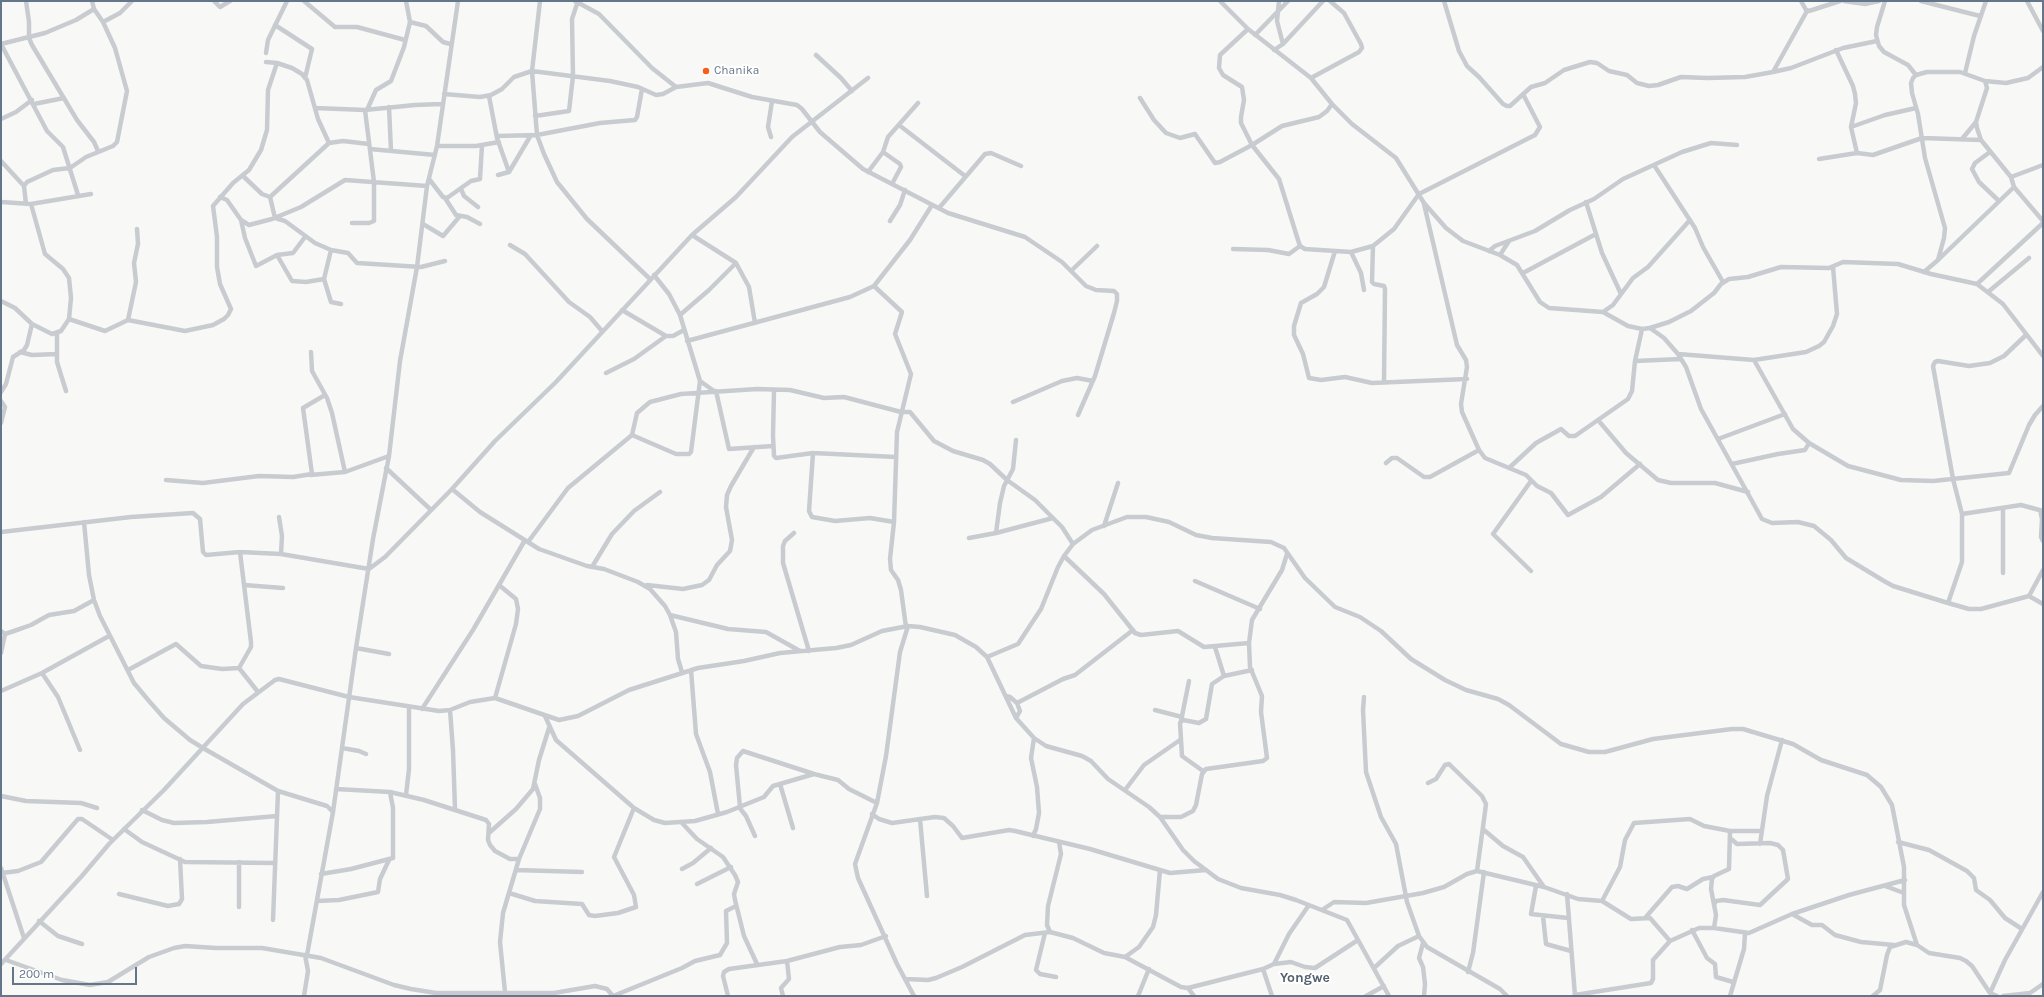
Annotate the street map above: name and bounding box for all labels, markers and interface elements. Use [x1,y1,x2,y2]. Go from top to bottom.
place label: Chanika [714,64,759,78]
marker: Chanika [701,66,711,76]
scale bar [14,959,139,985]
text: 200 m [19,967,54,981]
district label: Yongwe [1280,970,1330,986]

